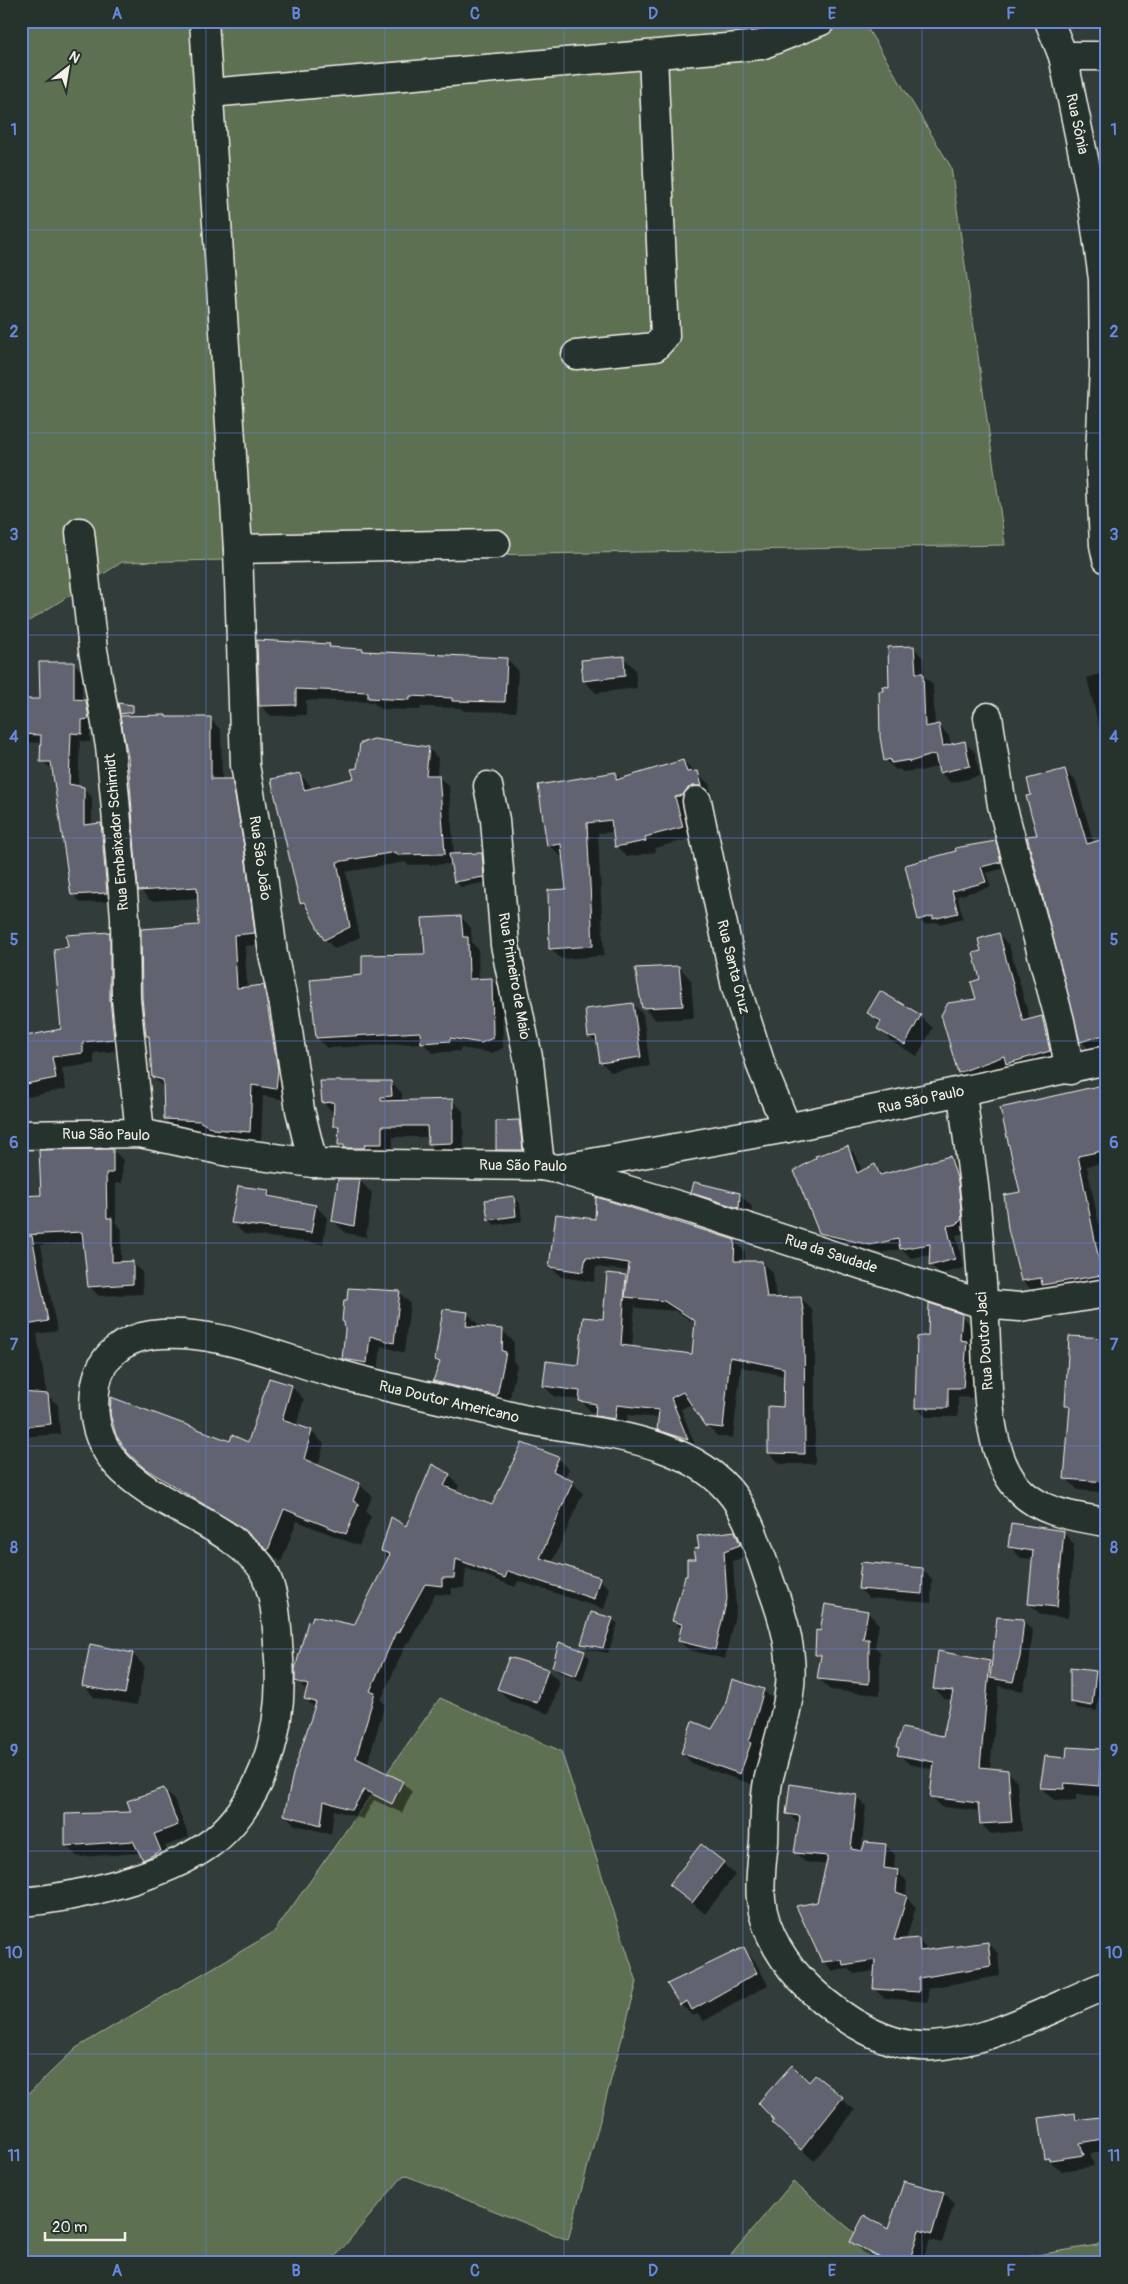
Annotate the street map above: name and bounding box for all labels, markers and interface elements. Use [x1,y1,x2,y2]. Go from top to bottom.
text: A [112,4,123,24]
text: B [291,4,301,24]
text: C [470,4,480,24]
text: D [648,4,658,24]
text: E [828,4,837,24]
text: F [1006,4,1016,24]
north arrow [42,42,92,92]
text: N [66,48,83,67]
street label: Rua Sônia [1061,92,1093,156]
text: 1 [11,120,17,140]
text: 1 [1111,120,1117,140]
text: 2 [10,322,19,342]
text: 2 [1110,322,1119,342]
text: 3 [10,525,19,545]
text: 3 [1110,525,1119,545]
text: 4 [9,727,19,747]
text: 4 [1109,727,1119,747]
street label: Rua Embaixador Schimidt [101,752,133,912]
street label: Rua São João [245,814,275,902]
street label: Rua Primeiro de Maio [493,911,535,1041]
street label: Rua Santa Cruz [712,918,754,1016]
text: 5 [10,930,19,950]
text: 5 [1110,930,1119,950]
street label: Rua São Paulo [876,1082,966,1118]
street label: Rua São Paulo [62,1125,150,1145]
text: 6 [9,1133,19,1153]
text: 6 [1109,1133,1119,1153]
street label: Rua São Paulo [479,1156,567,1176]
street label: Rua da Saudade [782,1230,880,1278]
street label: Rua Doutor Jaci [972,1291,998,1391]
text: 7 [10,1335,19,1355]
text: 7 [1110,1335,1119,1355]
street label: Rua Doutor Americano [377,1377,521,1427]
text: 8 [10,1538,18,1558]
text: 8 [1110,1538,1118,1558]
text: 9 [10,1741,18,1761]
text: 9 [1110,1741,1118,1761]
text: 10 [5,1943,23,1963]
text: 10 [1105,1943,1123,1963]
text: 11 [8,2146,20,2166]
text: 11 [1108,2146,1120,2166]
scale bar [45,2209,125,2241]
text: 20 m [52,2218,87,2237]
text: A [112,2261,123,2281]
text: B [291,2261,301,2281]
text: C [470,2261,480,2281]
text: D [648,2261,658,2281]
text: E [828,2261,837,2281]
text: F [1006,2261,1016,2281]

